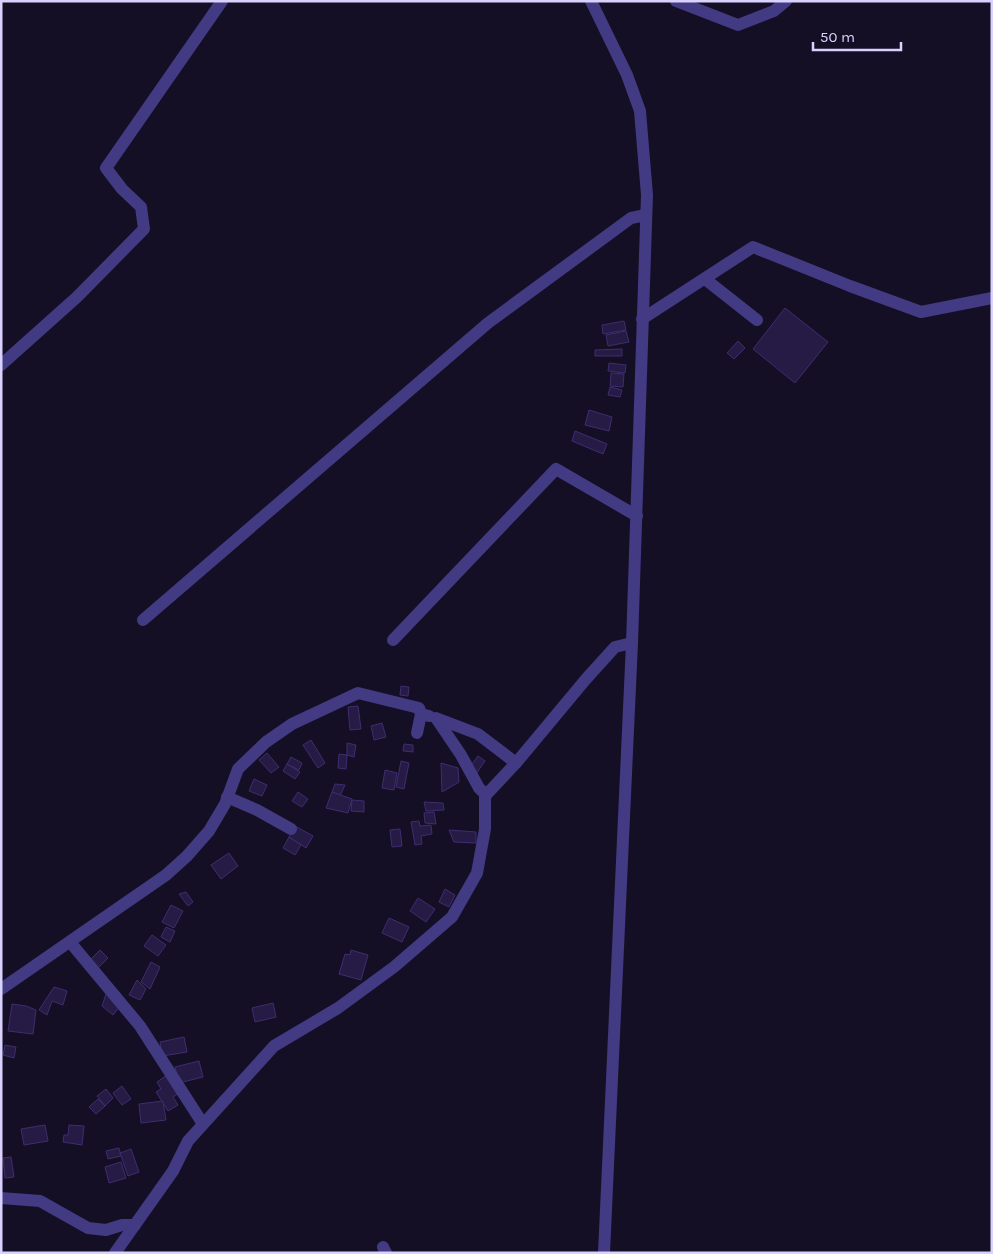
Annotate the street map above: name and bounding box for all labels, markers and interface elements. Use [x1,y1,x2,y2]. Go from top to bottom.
scale bar [813,20,900,52]
text: 50 m [820,28,855,46]

